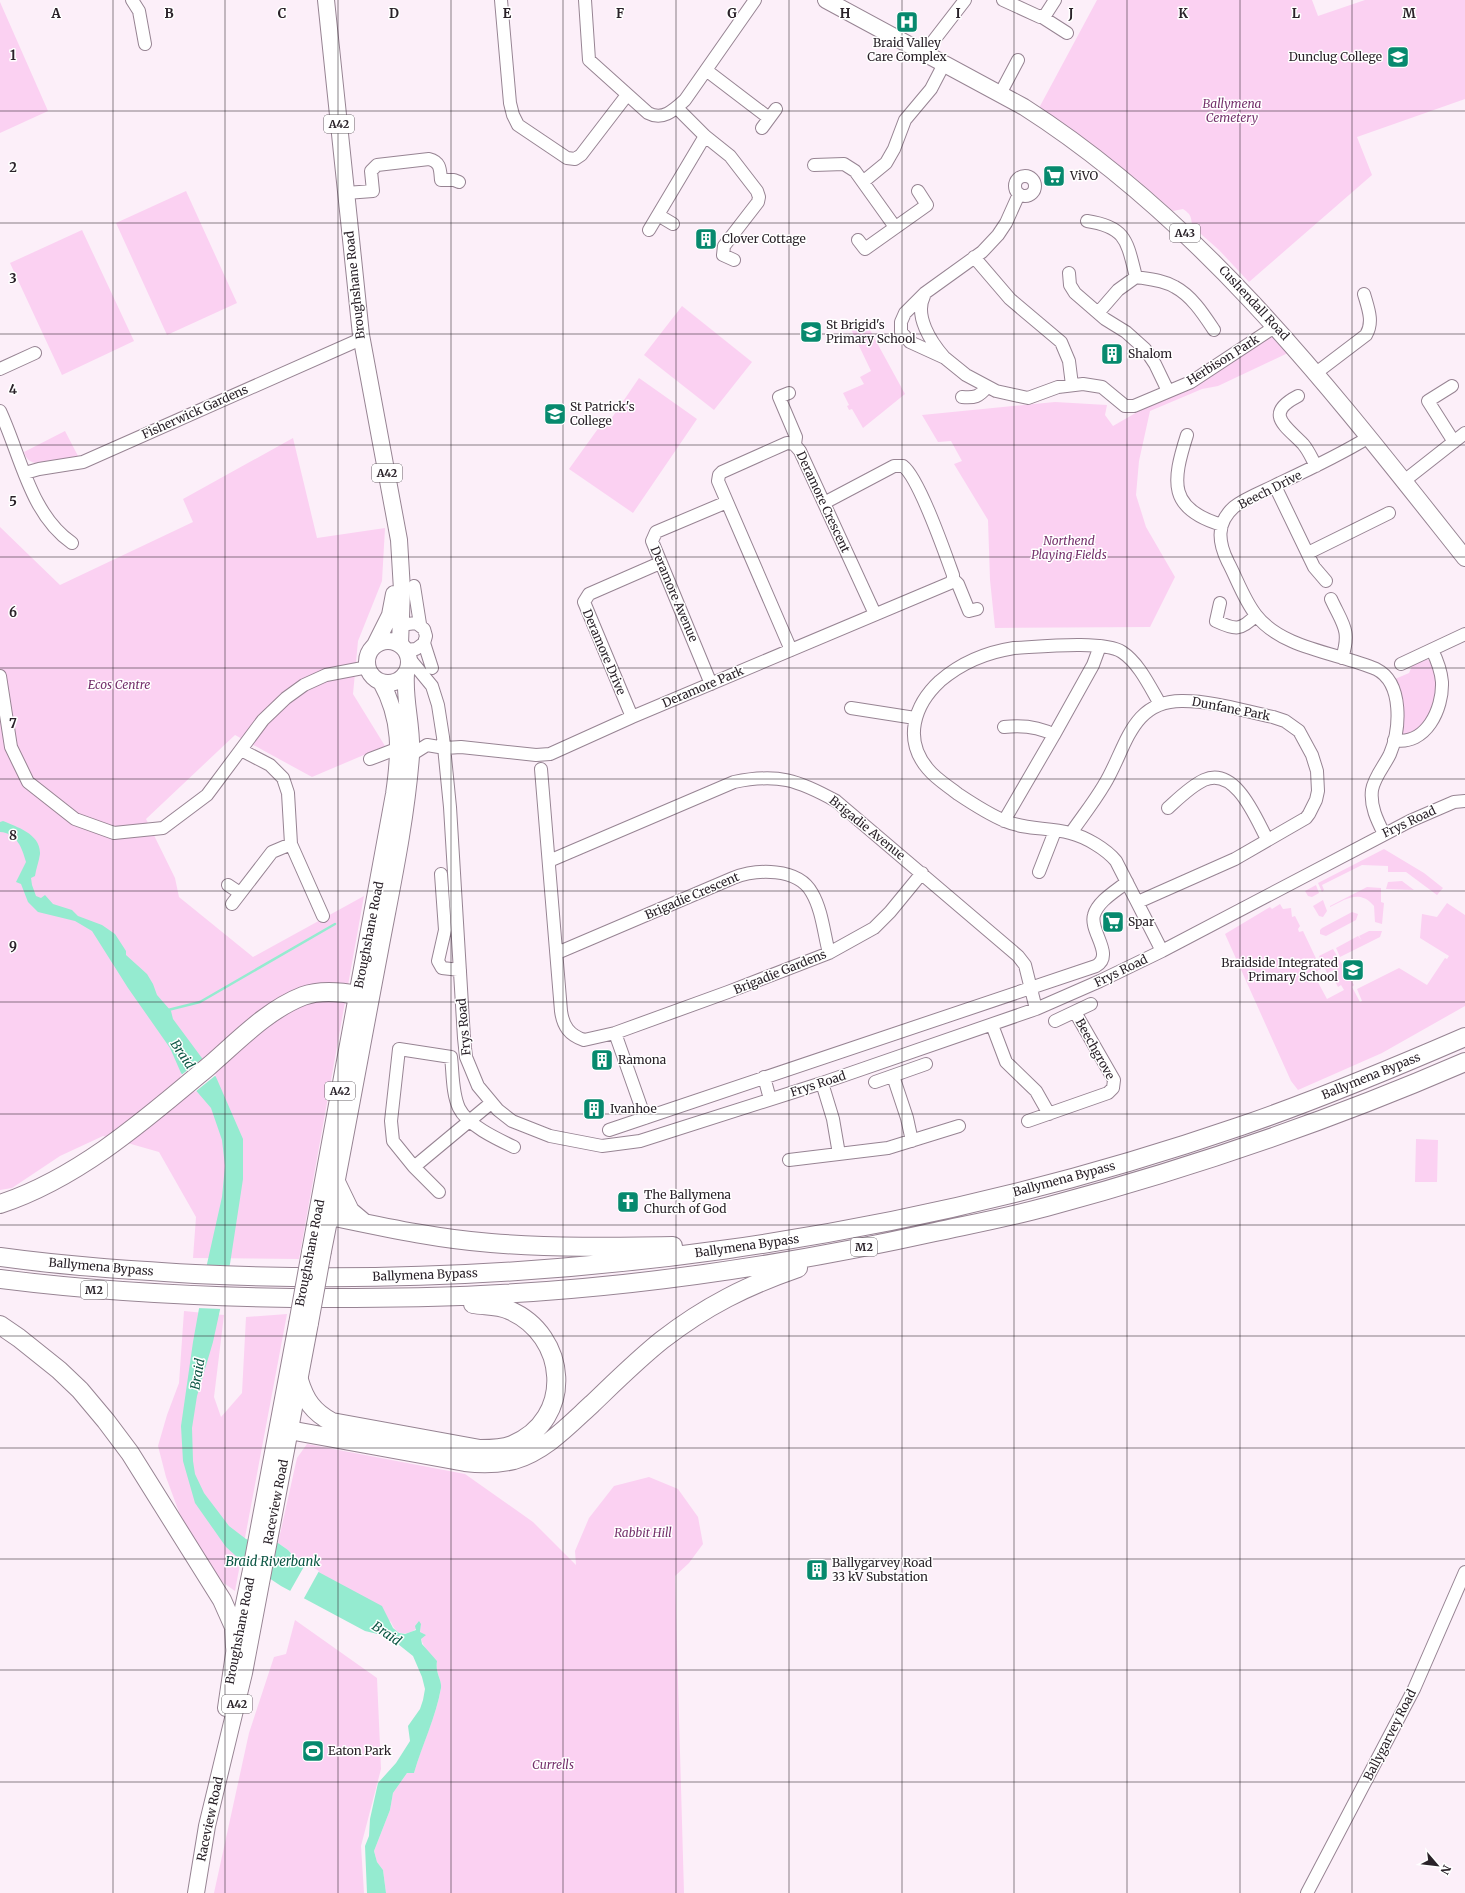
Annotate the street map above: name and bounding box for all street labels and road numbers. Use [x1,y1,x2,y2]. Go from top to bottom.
road number: A42 [324,115,354,133]
road number: A43 [1170,224,1200,242]
street label: Broughshane Road [341,230,368,340]
street label: Cushendall Road [1216,262,1293,343]
street label: Herbison Park [1184,331,1262,388]
street label: Fisherwick Gardens [139,381,250,442]
street label: Deramore Crescent [793,449,854,555]
road number: A42 [372,464,402,482]
street label: Beech Drive [1236,467,1304,512]
street label: Deramore Avenue [648,544,701,644]
street label: Deramore Drive [580,607,629,697]
street label: Deramore Park [660,662,746,710]
street label: Dunfane Park [1191,694,1272,724]
street label: Brigadie Avenue [826,792,908,863]
street label: Frys Road [1380,803,1438,840]
street label: Brigadie Crescent [642,869,741,922]
street label: Broughshane Road [351,880,386,990]
street label: Brigadie Gardens [731,946,828,997]
street label: Frys Road [1092,951,1150,990]
street label: Frys Road [454,998,473,1056]
street label: Beechgrove [1073,1016,1118,1082]
street label: Ballymena Bypass [1319,1049,1423,1102]
street label: Frys Road [788,1068,847,1100]
road number: A42 [325,1082,355,1100]
street label: Ballymena Bypass [1011,1158,1117,1199]
street label: Broughshane Road [292,1198,327,1308]
street label: Ballymena Bypass [694,1231,800,1260]
road number: M2 [851,1238,877,1256]
street label: Ballymena Bypass [48,1254,154,1279]
street label: Ballymena Bypass [372,1265,478,1284]
road number: M2 [81,1281,107,1299]
street label: Raceview Road [260,1458,291,1546]
street label: Broughshane Road [222,1576,257,1686]
street label: Ballygarvey Road [1360,1687,1419,1783]
road number: A42 [222,1695,252,1713]
street label: Raceview Road [193,1775,226,1863]

